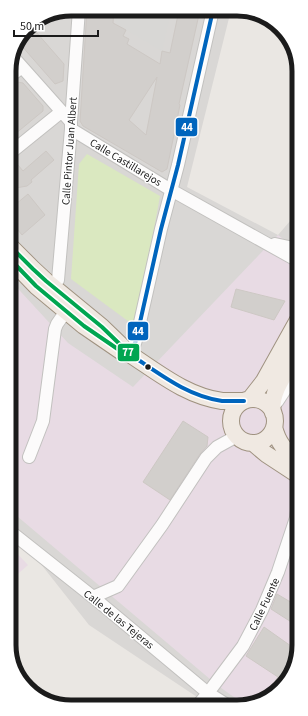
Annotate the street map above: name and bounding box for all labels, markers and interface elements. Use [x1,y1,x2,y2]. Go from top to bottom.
scale bar [14,12,98,38]
text: 50 m [20,18,44,35]
street label: Calle Pintor Juan Albert [58,96,81,206]
line badge: 44 [175,117,198,137]
text: 44 [181,120,193,135]
street label: Calle Castillarejos [87,135,165,190]
line badge: 44 [127,321,149,341]
text: 44 [132,324,144,339]
line badge: 77 [117,343,140,362]
text: 77 [122,345,134,360]
unlabelled marker [143,362,153,372]
street label: Calle Fuente [246,575,283,633]
street label: Calle de las Tejeras [80,586,157,653]

